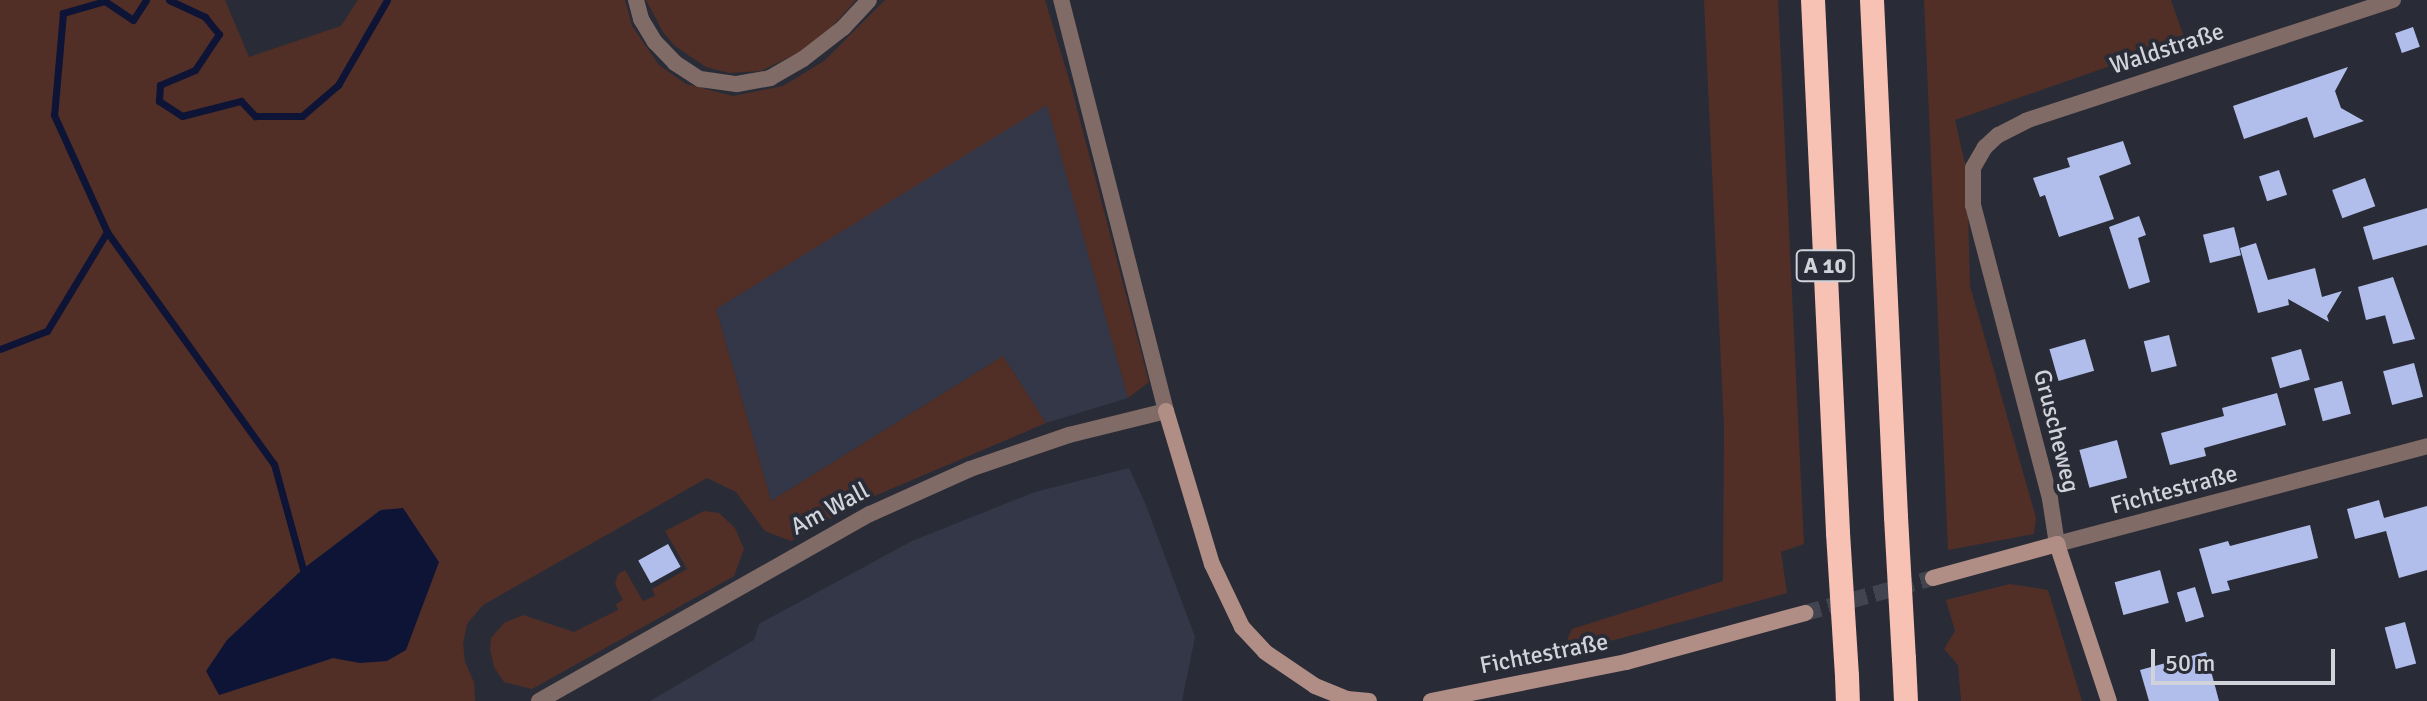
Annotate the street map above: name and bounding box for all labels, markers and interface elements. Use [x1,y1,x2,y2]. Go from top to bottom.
street label: Waldstraße [2106,17,2228,81]
road number: A 10 [1795,248,1855,284]
street label: Gruscheweg [2027,367,2085,495]
street label: Fichtestraße [2107,459,2241,521]
street label: Am Wall [786,476,874,542]
street label: Fichtestraße [1477,627,1611,681]
scale bar [2155,633,2339,683]
text: 50 m [2165,648,2215,678]

